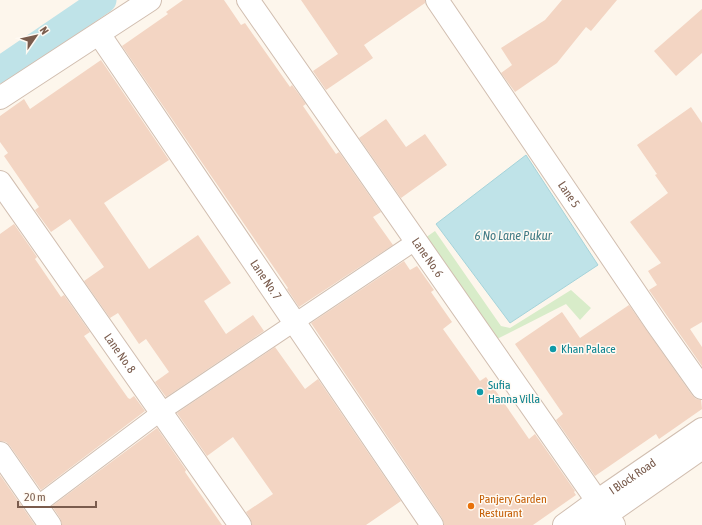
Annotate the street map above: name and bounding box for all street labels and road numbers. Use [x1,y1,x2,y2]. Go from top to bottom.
street label: Lane 5 [555,179,583,210]
street label: Lane No. 6 [409,235,446,280]
street label: Lane No. 7 [247,257,284,303]
street label: Lane No. 8 [101,331,139,376]
street label: I Block Road [607,456,659,497]

